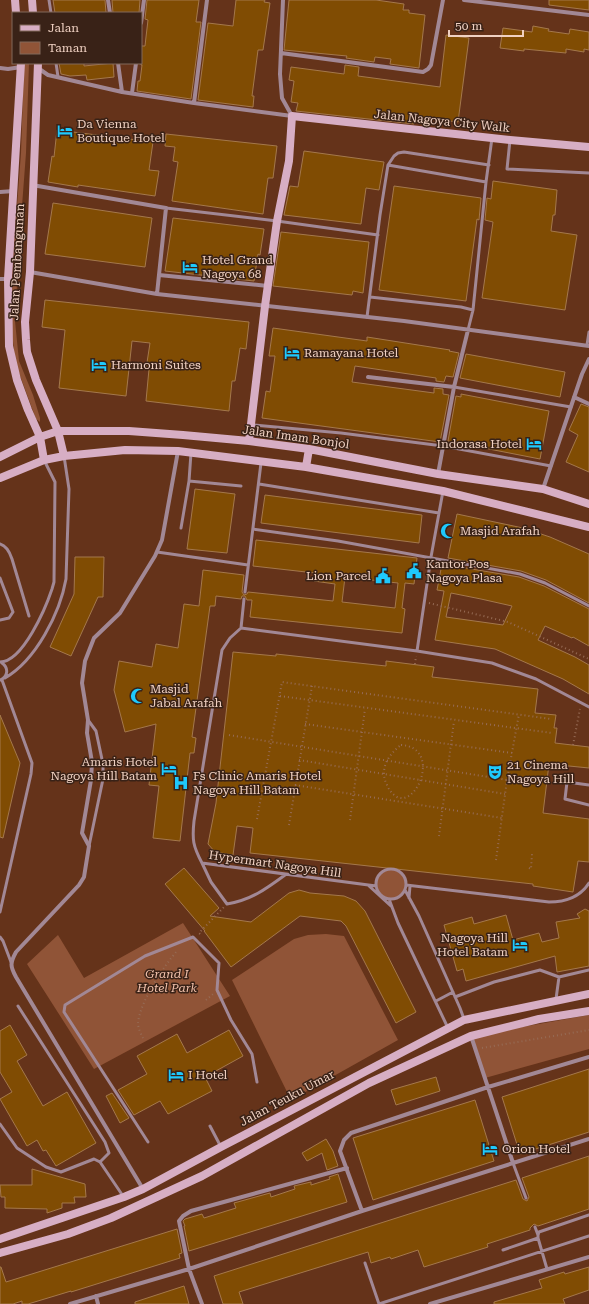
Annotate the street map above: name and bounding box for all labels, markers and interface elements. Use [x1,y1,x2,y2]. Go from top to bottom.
legend [12,12,142,64]
scale bar [449,12,523,38]
text: 50 m [455,19,482,33]
text: Jalan [48,21,79,35]
text: Taman [48,41,87,55]
street label: Jalan Nagoya City Walk [373,107,511,135]
place label: Da Vienna Boutique Hotel [77,117,165,145]
hotel icon: Da Vienna Boutique Hotel [56,122,74,140]
street label: Jalan Pembangunan [7,203,27,321]
place label: Hotel Grand Nagoya 68 [202,253,273,281]
hotel icon: Hotel Grand Nagoya 68 [181,258,199,276]
hotel icon: Ramayana Hotel [283,344,301,362]
place label: Ramayana Hotel [304,346,399,360]
hotel icon: Harmoni Suites [90,356,108,374]
place label: Harmoni Suites [111,358,201,372]
street label: Jalan Imam Bonjol [242,423,351,451]
hotel icon: Indorasa Hotel [525,435,543,453]
place label: Indorasa Hotel [436,437,522,451]
mosque icon: Masjid Arafah [439,522,457,540]
place label: Masjid Arafah [460,524,540,538]
place label: Kantor Pos Nagoya Plasa [426,557,502,585]
public building icon: Kantor Pos Nagoya Plasa [405,562,423,580]
public building icon: Lion Parcel [374,567,392,585]
place label: Lion Parcel [306,569,371,583]
place label: Masjid Jabal Arafah [150,682,223,710]
mosque icon: Masjid Jabal Arafah [129,687,147,705]
place label: Amaris Hotel Nagoya Hill Batam [51,755,157,783]
place label: 21 Cinema Nagoya Hill [507,758,574,786]
hotel icon: Amaris Hotel Nagoya Hill Batam [160,760,178,778]
theatre icon: 21 Cinema Nagoya Hill [486,763,504,781]
place label: Fs Clinic Amaris Hotel Nagoya Hill Batam [193,769,321,797]
hospital icon: Fs Clinic Amaris Hotel Nagoya Hill Batam [172,774,190,792]
street label: Hypermart Nagoya Hill [208,848,343,880]
place label: Nagoya Hill Hotel Batam [437,931,508,959]
hotel icon: Nagoya Hill Hotel Batam [511,936,529,954]
park label: Grand I Hotel Park [136,967,197,995]
hotel icon: I Hotel [167,1066,185,1084]
street label: Jalan Teuku Umar [237,1067,337,1129]
place label: I Hotel [188,1068,228,1082]
hotel icon: Orion Hotel [481,1140,499,1158]
place label: Orion Hotel [502,1142,571,1156]

